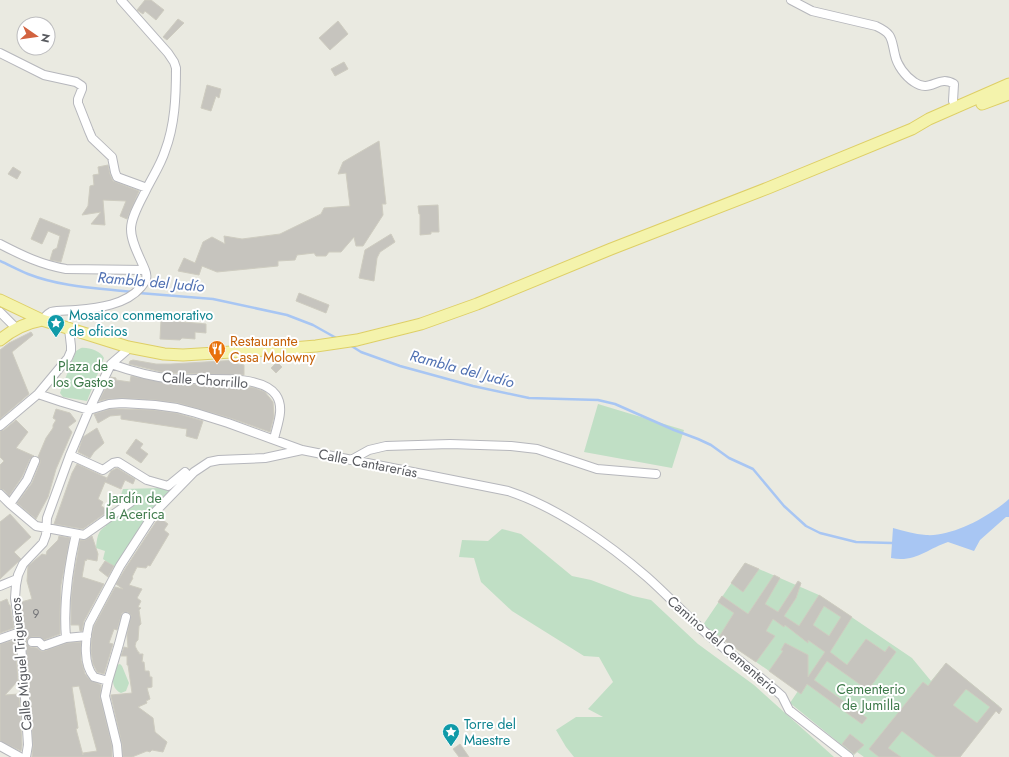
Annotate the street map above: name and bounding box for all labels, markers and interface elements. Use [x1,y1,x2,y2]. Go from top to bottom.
north arrow [16,16,56,56]
text: N [37,32,55,44]
water label: Rambla del Judío [97,266,205,298]
place label: Mosaico conmemorativo de oficios [69,305,213,341]
place icon: Mosaico conmemorativo de oficios [46,313,66,338]
place label: Restaurante Casa Molowny [230,331,316,367]
restaurant icon: Restaurante Casa Molowny [207,339,227,364]
water label: Rambla del Judío [407,345,517,393]
park label: Plaza de los Gastos [53,356,114,392]
street label: Calle Chorrillo [161,367,249,393]
street label: Calle Cantarerías [317,444,420,482]
park label: Jardín de la Acerica [105,488,165,524]
street label: Camino del Cementerio [663,591,783,699]
street label: Calle Miguel Trigueros [5,596,37,731]
house number: 9 [33,605,40,623]
park label: Cementerio de Jumilla [837,679,906,715]
place label: Torre del Maestre [464,714,516,750]
place icon: Torre del Maestre [441,722,461,747]

